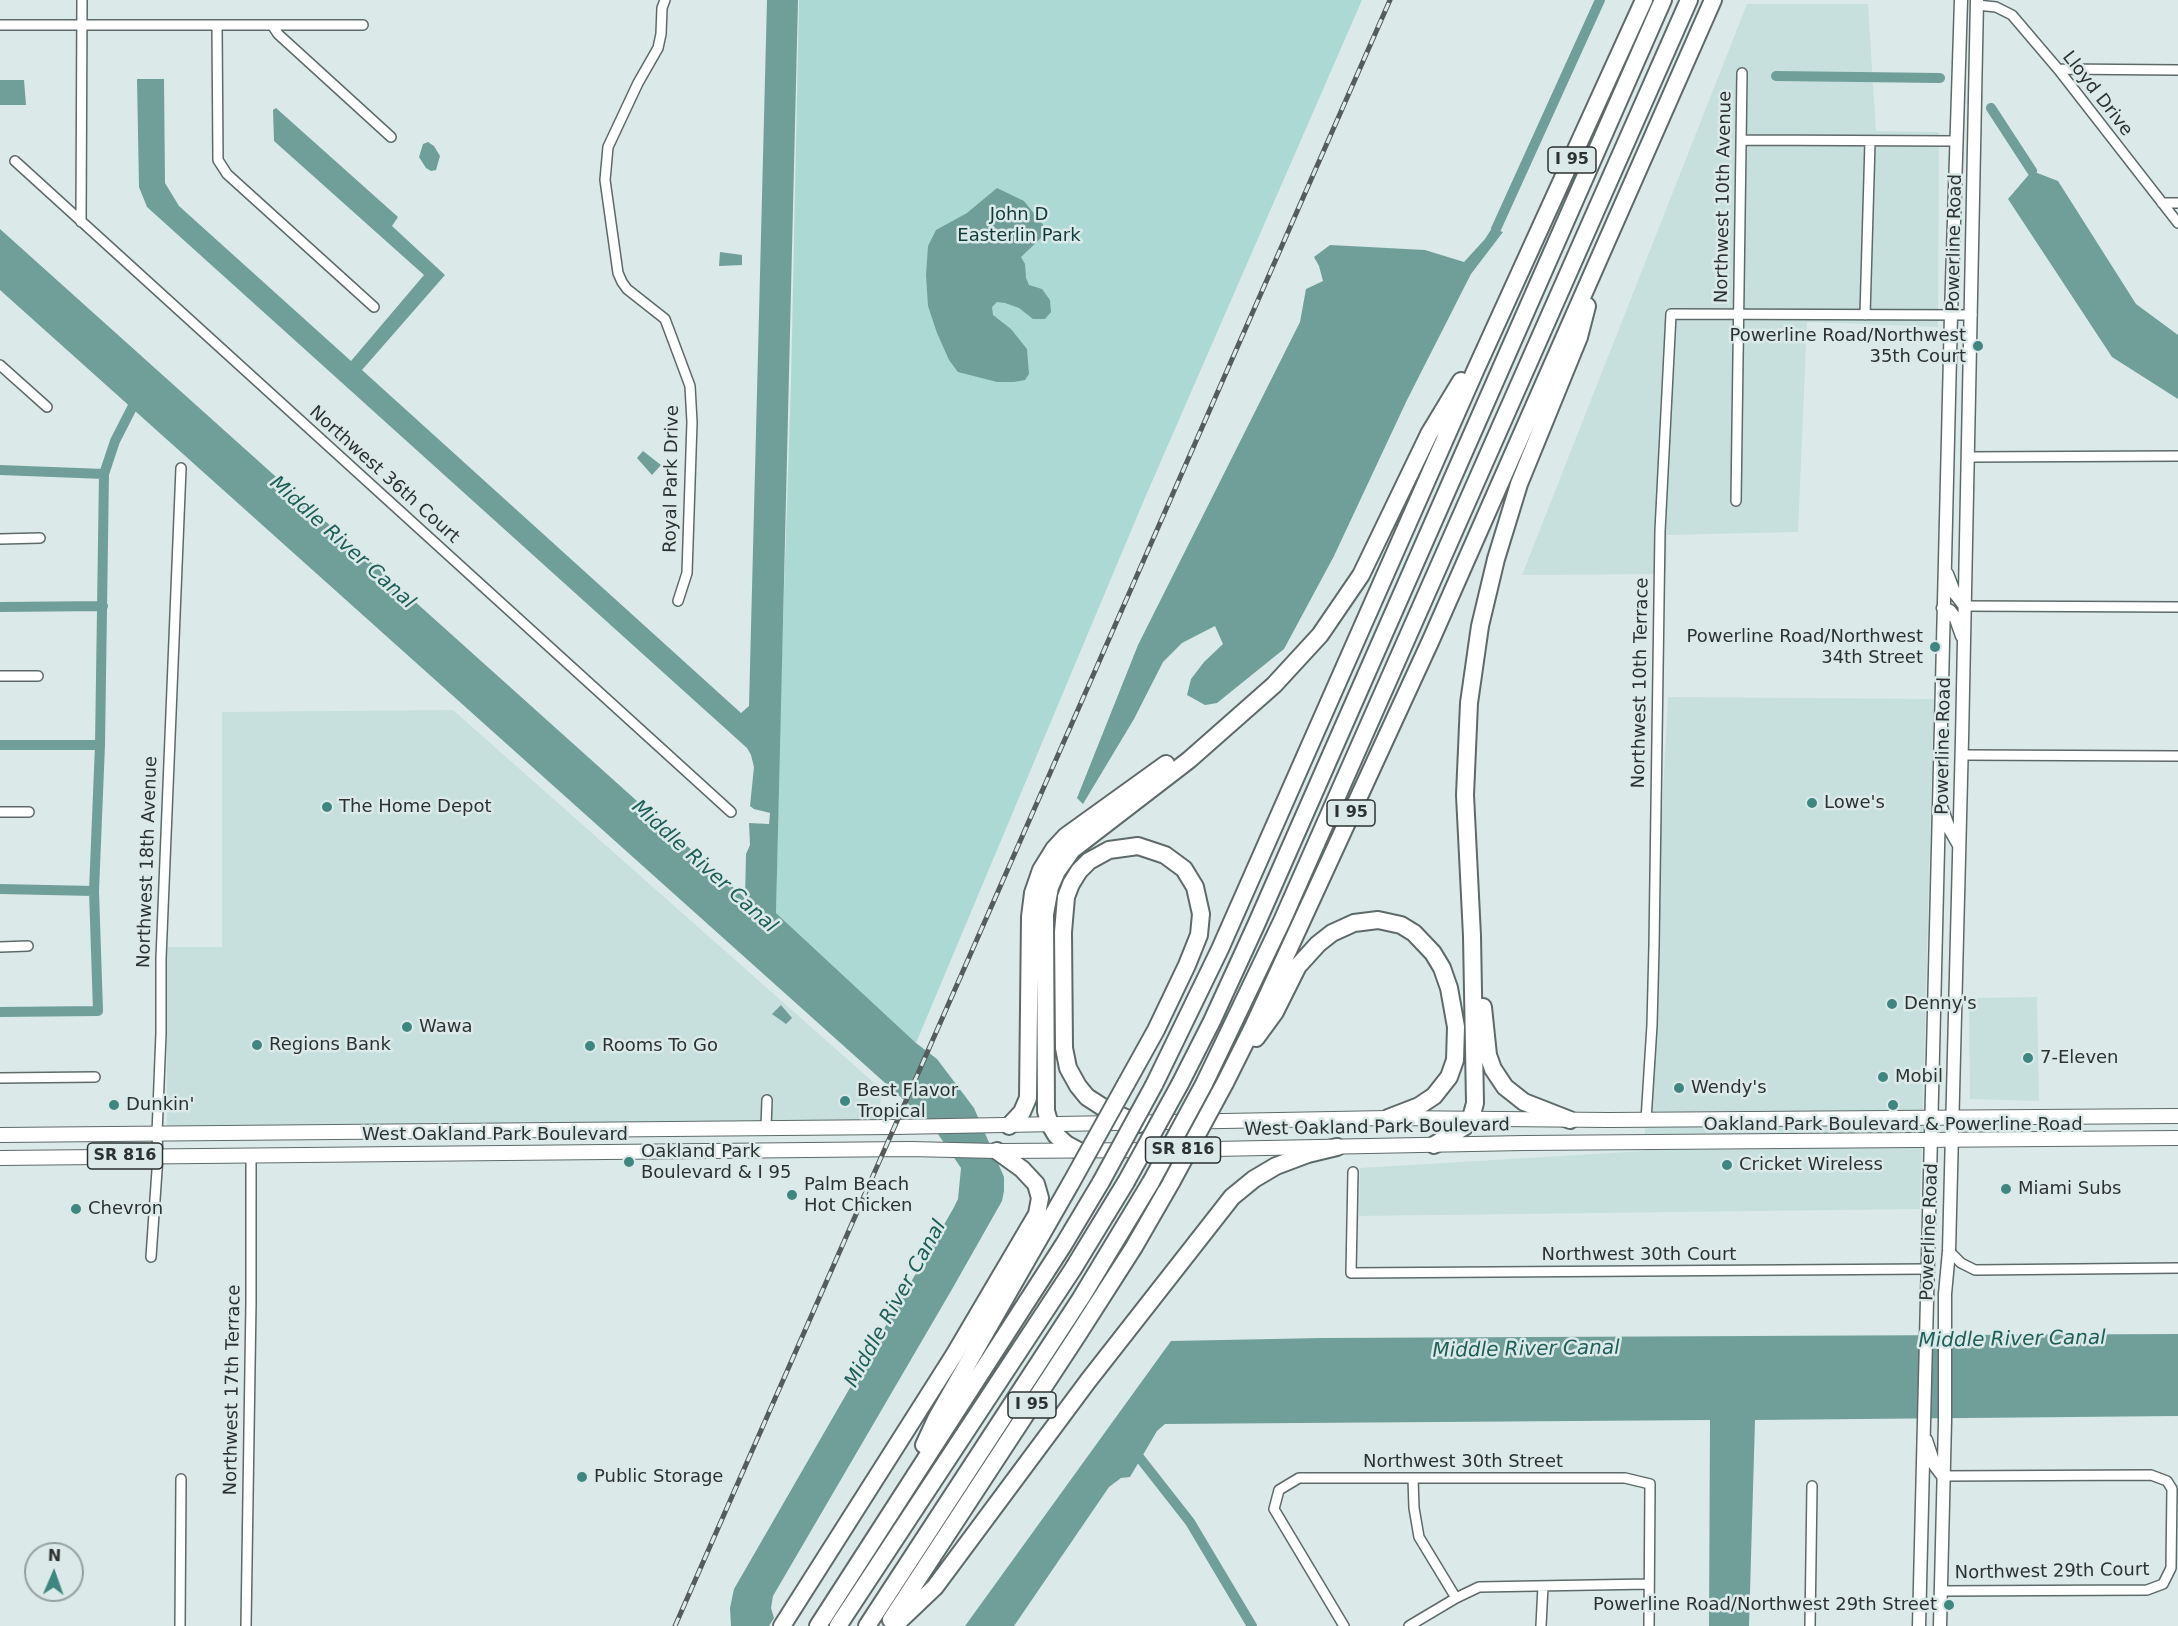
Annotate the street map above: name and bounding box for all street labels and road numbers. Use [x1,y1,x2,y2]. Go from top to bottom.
street label: Lloyd Drive [2057,47,2137,141]
street label: Northwest 10th Avenue [1711,91,1737,303]
road number: I 95 [1548,147,1596,173]
street label: Powerline Road [1943,174,1967,312]
street label: Northwest 36th Court [304,402,464,548]
street label: Royal Park Drive [660,405,684,553]
street label: Northwest 10th Terrace [1628,577,1654,789]
street label: Powerline Road [1932,677,1956,815]
street label: Northwest 18th Avenue [134,756,162,968]
road number: I 95 [1327,800,1375,826]
street label: West Oakland Park Boulevard [1244,1115,1510,1141]
street label: West Oakland Park Boulevard [362,1124,628,1146]
road number: SR 816 [1146,1137,1220,1163]
road number: SR 816 [88,1143,162,1169]
street label: Powerline Road [1917,1163,1943,1301]
street label: Northwest 30th Court [1542,1244,1736,1266]
street label: Northwest 17th Terrace [220,1284,246,1496]
road number: I 95 [1008,1392,1056,1418]
street label: Northwest 30th Street [1363,1451,1563,1473]
street label: Northwest 29th Court [1954,1560,2150,1584]

